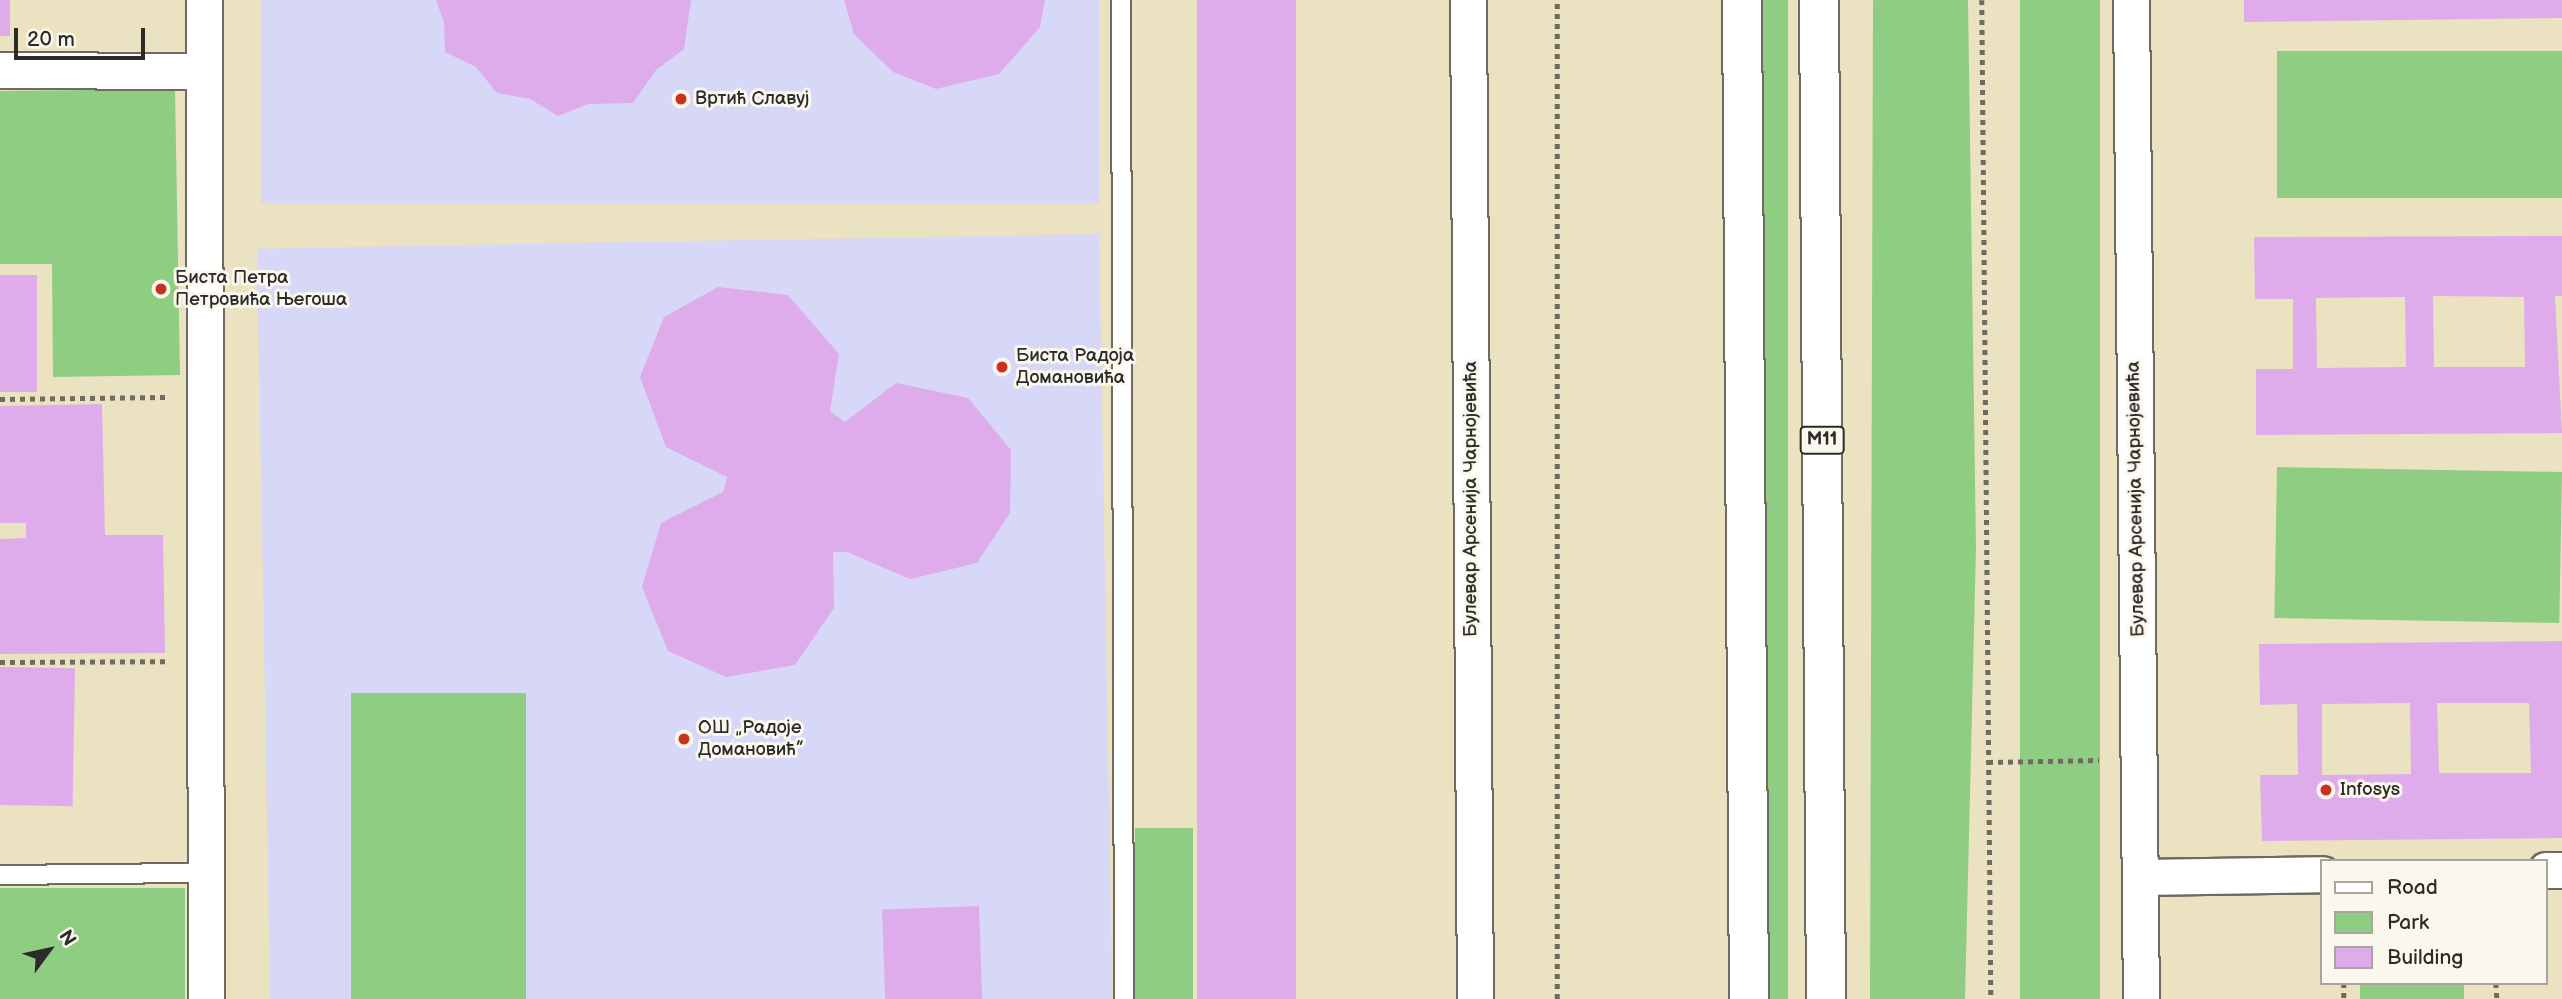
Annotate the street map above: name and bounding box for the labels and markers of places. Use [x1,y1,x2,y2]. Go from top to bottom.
place label: Вртић Славуј [695,88,809,110]
marker: Вртић Славуј [673,91,689,107]
place label: Биста Петра Петровића Његоша [175,267,347,311]
marker: Биста Петра Петровића Његоша [153,281,169,297]
place label: Биста Радоја Домановића [1016,345,1134,389]
marker: Биста Радоја Домановића [994,359,1010,375]
place label: ОШ „Радоје Домановић” [698,717,804,761]
marker: ОШ „Радоје Домановић” [676,731,692,747]
place label: Infosys [2340,779,2400,801]
marker: Infosys [2318,782,2334,798]

